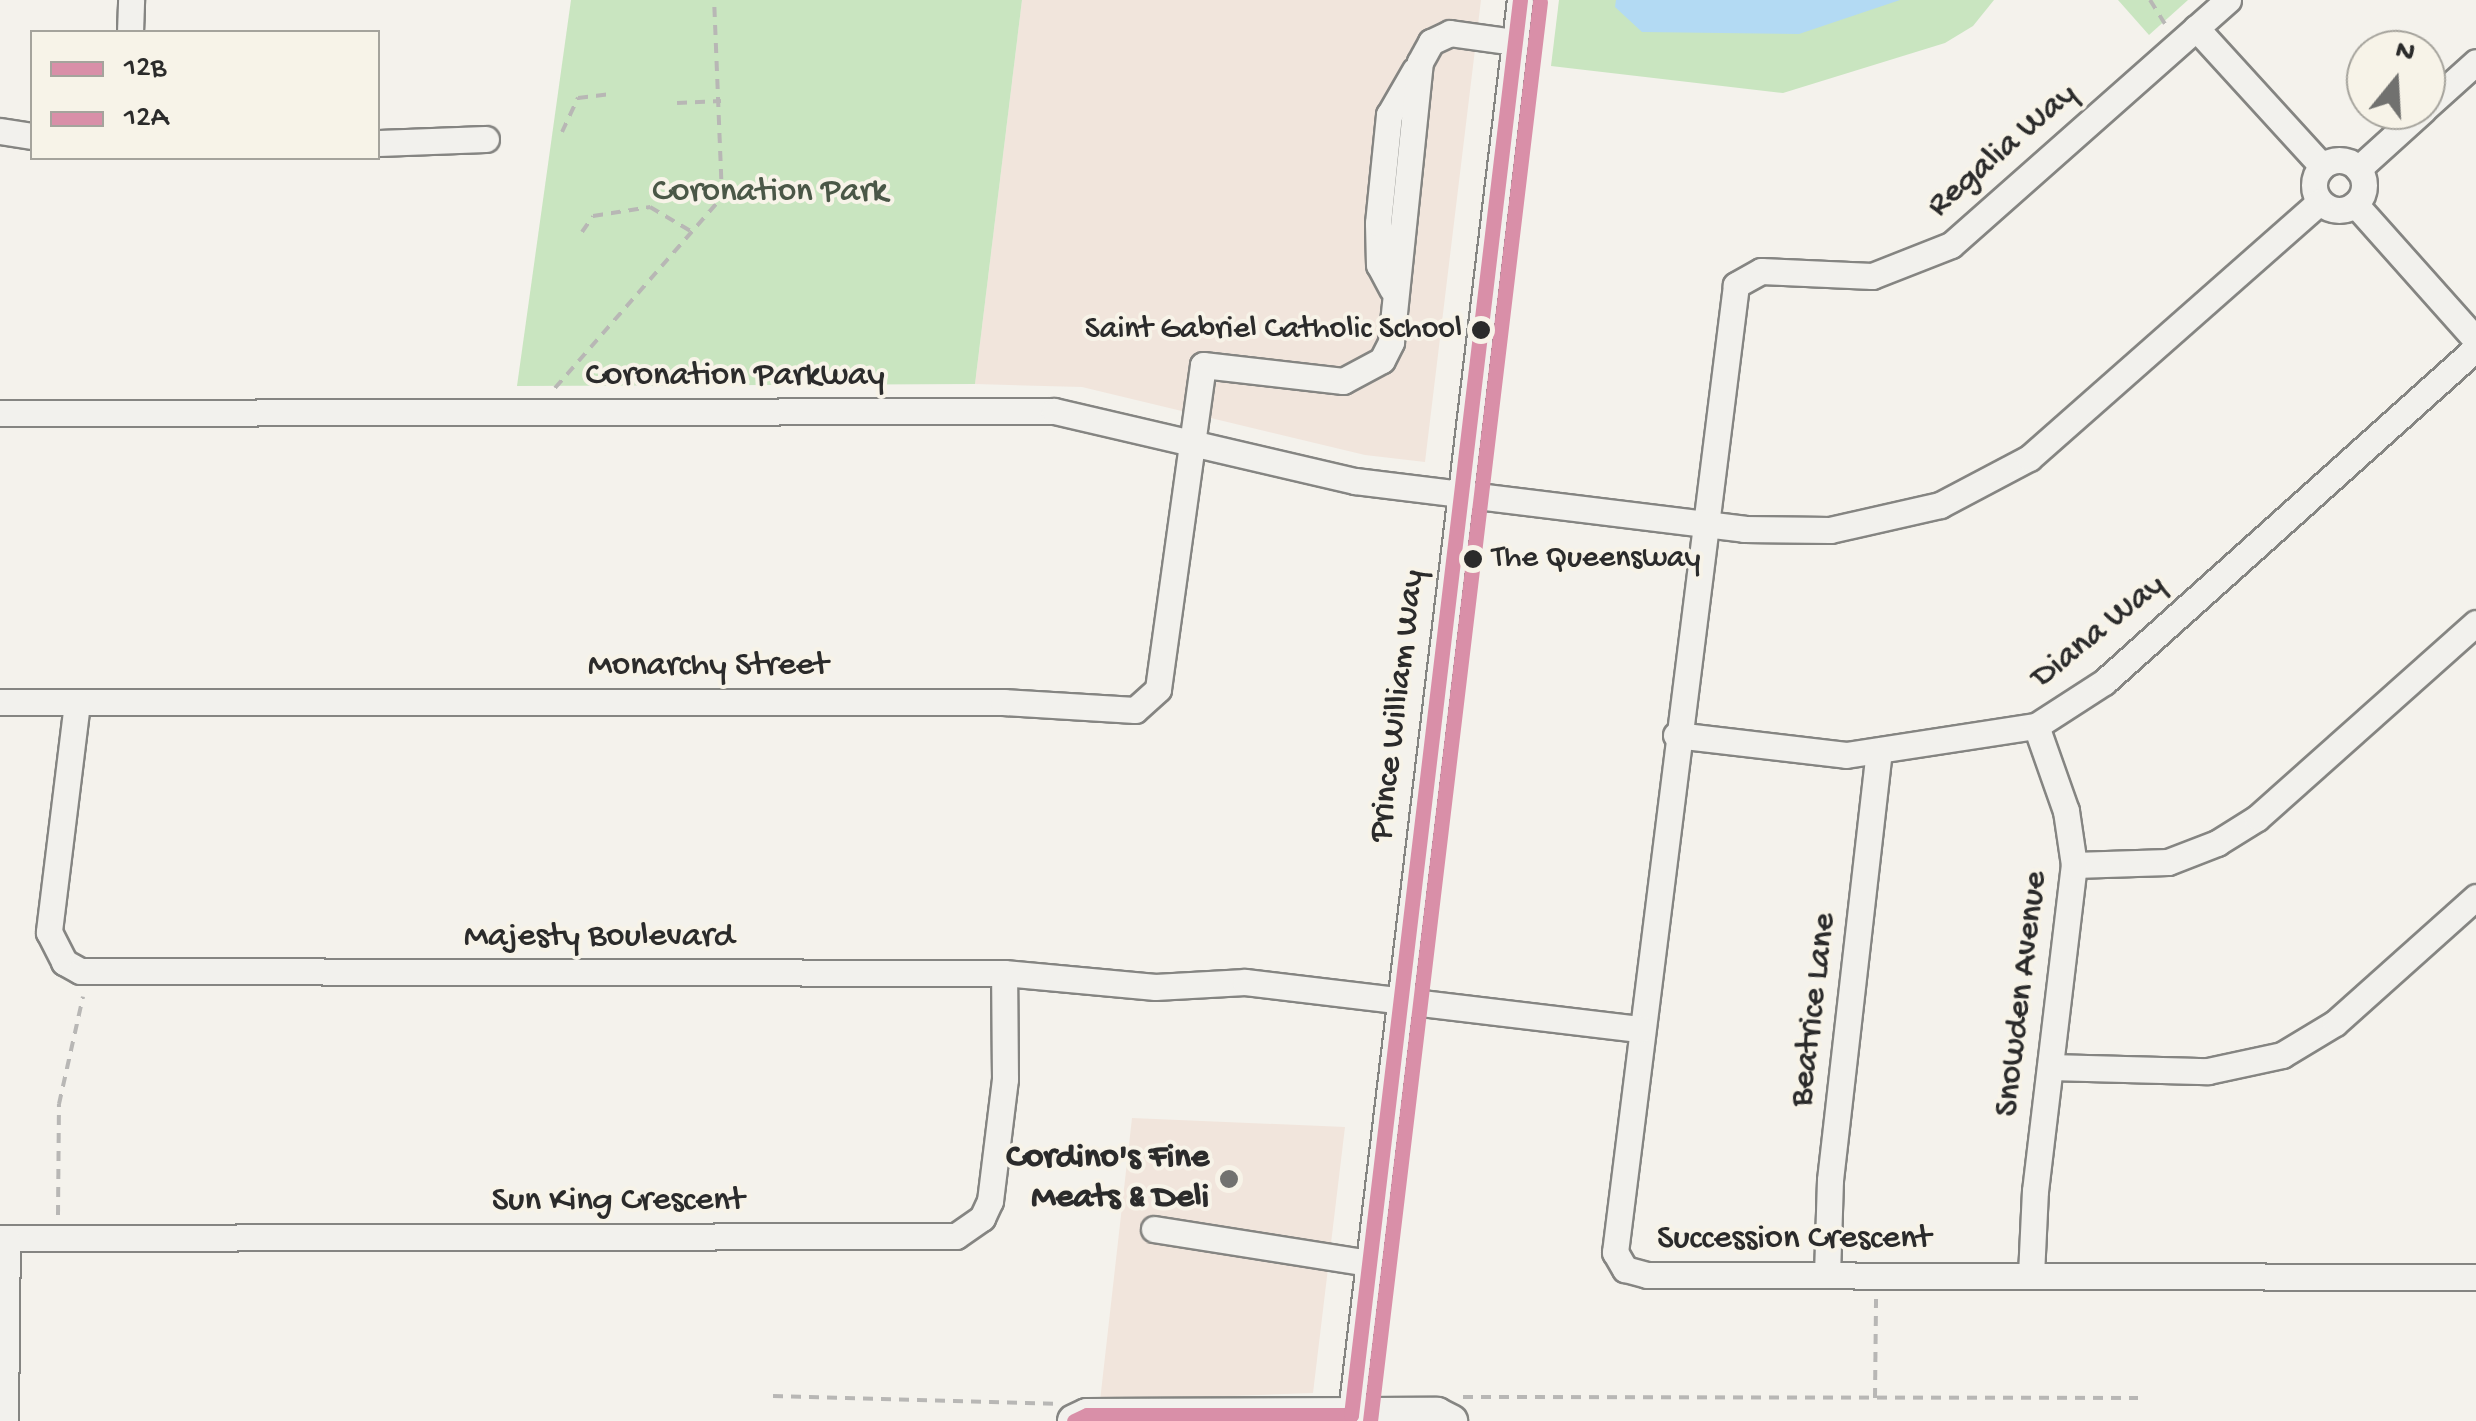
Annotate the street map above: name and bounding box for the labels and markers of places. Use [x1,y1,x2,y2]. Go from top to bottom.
place label: Saint Gabriel Catholic School [1085,311,1462,349]
marker: Saint Gabriel Catholic School [1471,320,1491,340]
place label: The Queensway [1492,540,1700,578]
marker: The Queensway [1463,549,1483,569]
place label: Cordino's Fine Meats & Deli [1006,1138,1209,1220]
marker: Cordino's Fine Meats & Deli [1218,1168,1240,1190]

